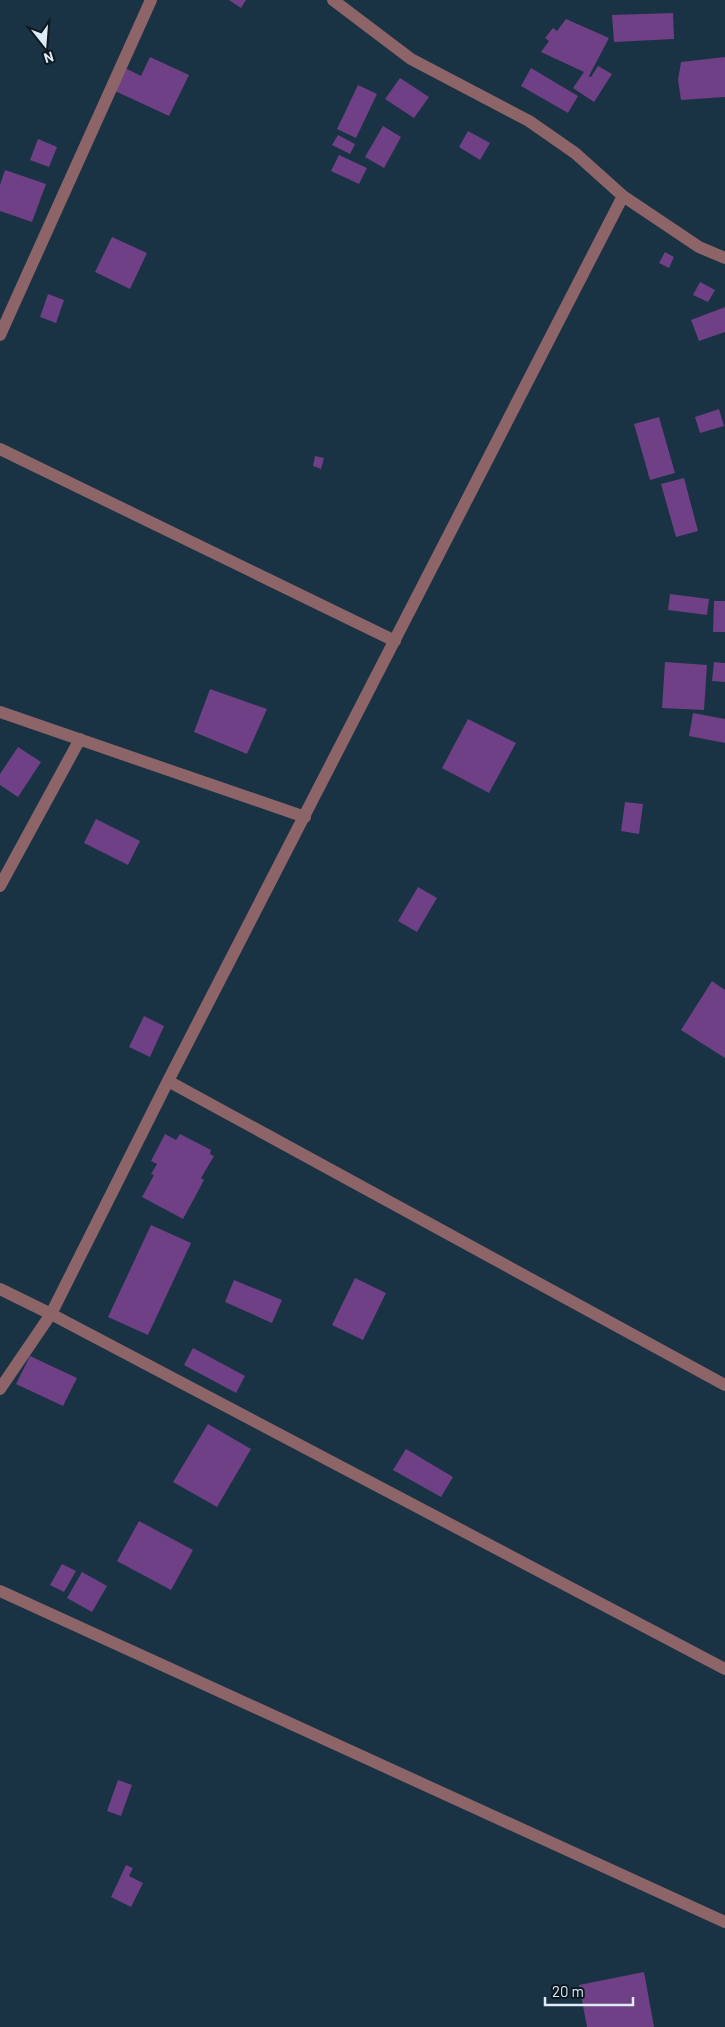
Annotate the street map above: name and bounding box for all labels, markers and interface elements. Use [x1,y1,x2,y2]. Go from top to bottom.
north arrow [20,20,70,70]
text: N [42,48,56,67]
scale bar [545,1974,632,2006]
text: 20 m [552,1982,584,2000]

